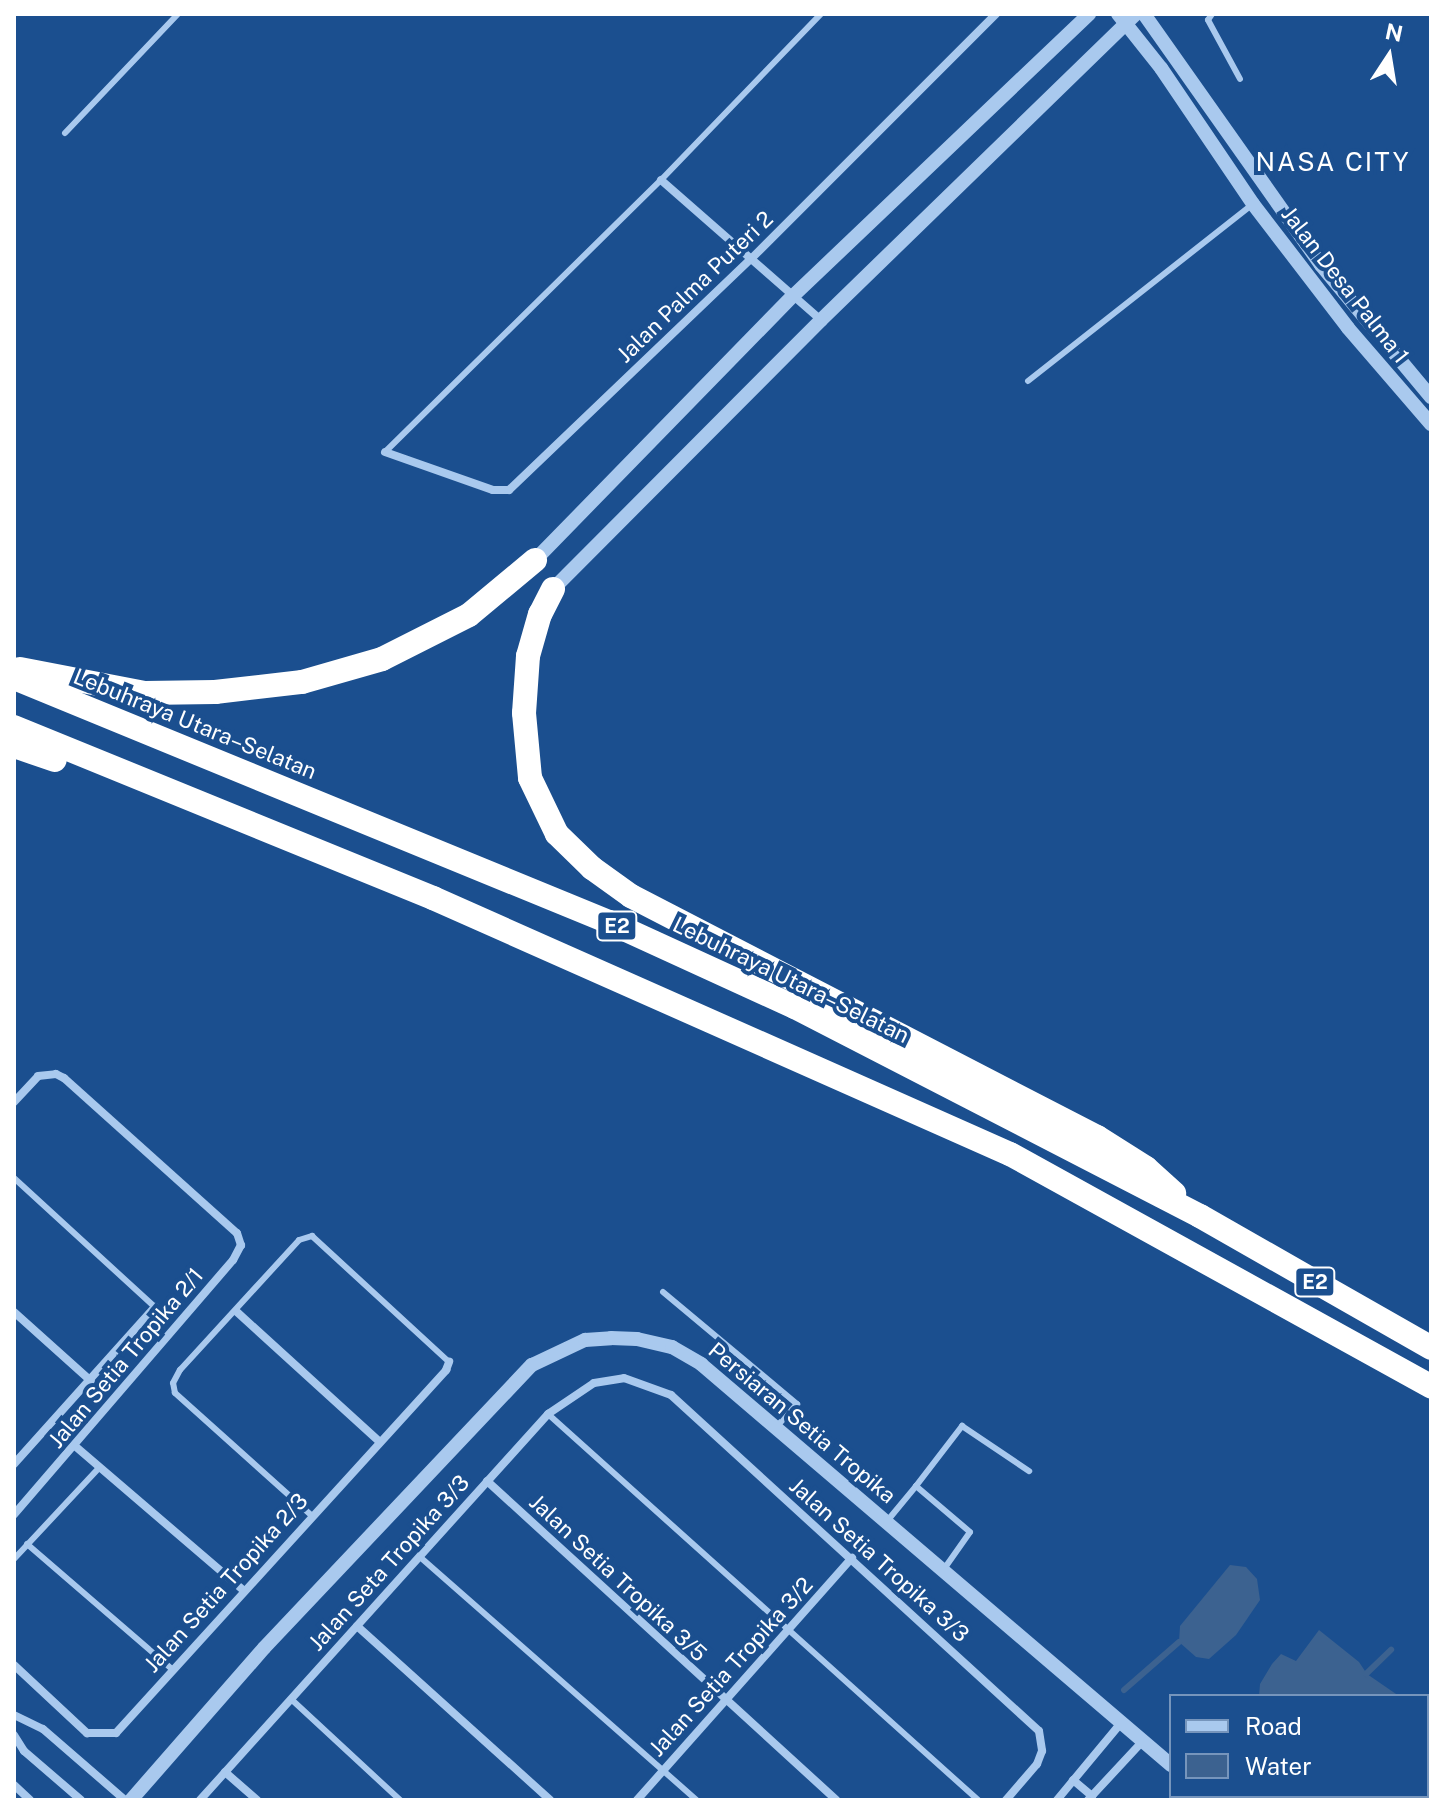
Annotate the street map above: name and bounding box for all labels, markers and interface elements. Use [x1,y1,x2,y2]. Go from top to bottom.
north arrow [1349,16,1429,96]
text: N [1383,18,1405,47]
district label: NASA CITY [1255,146,1411,178]
street label: Jalan Desa Palma 1 [1276,201,1414,369]
street label: Jalan Palma Puteri 2 [612,206,778,368]
street label: Lebuhraya Utara–Selatan [70,663,320,785]
road number: E2 [595,910,639,942]
street label: Lebuhraya Utara–Selatan [669,911,913,1049]
street label: Jalan Setia Tropika 2/1 [43,1263,209,1453]
road number: E2 [1293,1266,1337,1298]
street label: Persiaran Setia Tropika [703,1337,901,1509]
street label: Jalan Seta Tropika 3/3 [303,1470,475,1656]
street label: Jalan Setia Tropika 3/3 [784,1472,974,1648]
street label: Jalan Setia Tropika 2/3 [139,1488,313,1678]
street label: Jalan Setia Tropika 3/5 [524,1489,712,1667]
street label: Jalan Setia Tropika 3/2 [644,1572,818,1762]
legend [1169,1694,1429,1798]
text: Road [1245,1712,1302,1740]
text: Water [1245,1752,1312,1780]

